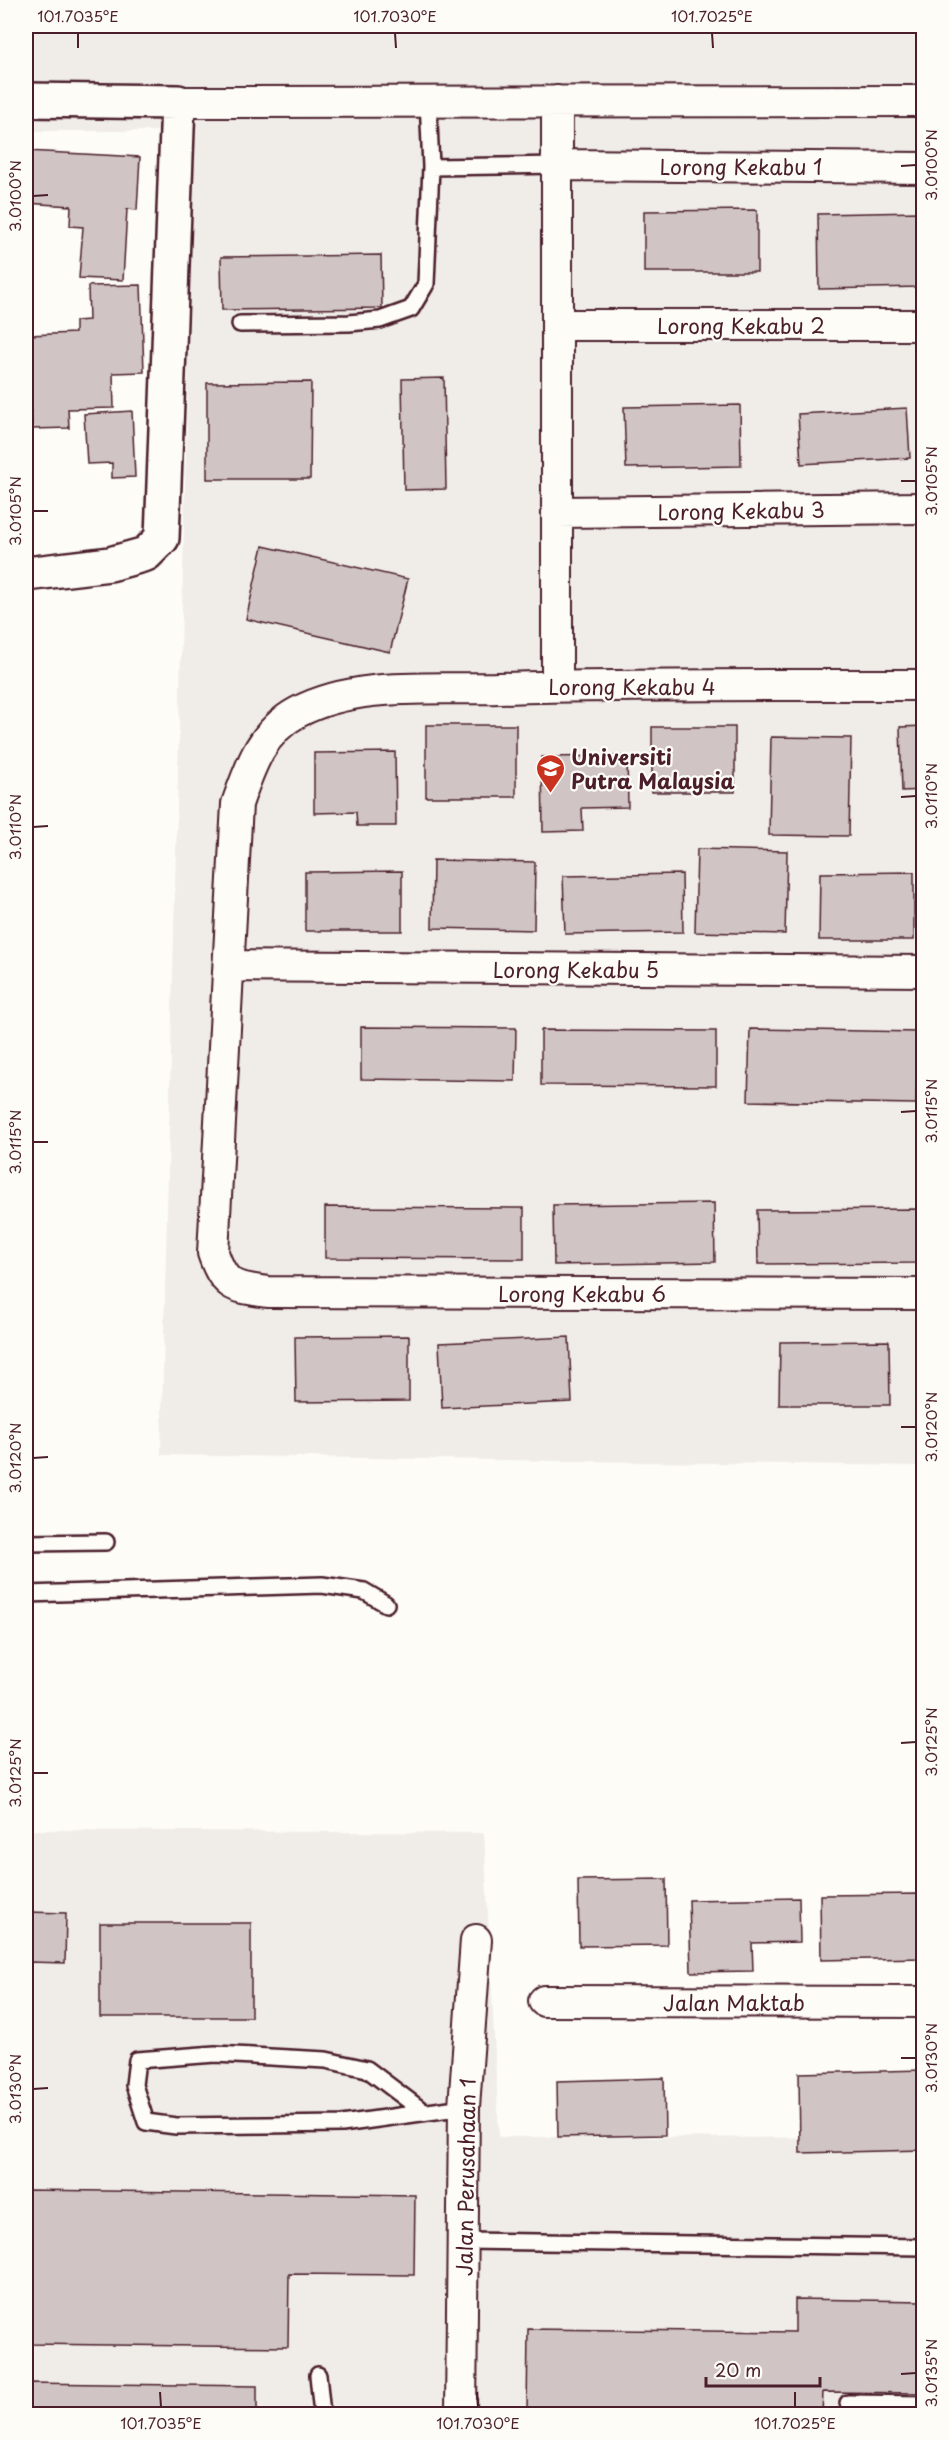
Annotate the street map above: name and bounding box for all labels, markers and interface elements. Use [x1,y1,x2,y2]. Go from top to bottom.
text: 101.7035°E [37,4,119,27]
text: 101.7030°E [353,4,437,27]
text: 101.7025°E [671,4,753,27]
text: 3.0100°N [919,129,942,201]
street label: Lorong Kekabu 1 [660,150,822,182]
text: 3.0100°N [3,160,26,232]
street label: Lorong Kekabu 2 [657,309,825,341]
text: 3.0105°N [919,446,942,516]
text: 3.0105°N [3,476,26,546]
street label: Lorong Kekabu 3 [657,493,825,527]
street label: Lorong Kekabu 4 [548,670,716,702]
place label: Universiti Putra Malaysia [571,740,735,796]
school or university icon: Universiti Putra Malaysia [534,752,566,794]
text: 3.0110°N [919,763,942,829]
text: 3.0110°N [3,794,26,860]
street label: Lorong Kekabu 5 [493,953,659,985]
text: 3.0115°N [919,1078,942,1144]
text: 3.0115°N [3,1109,26,1175]
street label: Lorong Kekabu 6 [498,1277,666,1309]
text: 3.0120°N [919,1391,942,1463]
text: 3.0120°N [3,1422,26,1494]
text: 3.0125°N [919,1707,942,1777]
text: 3.0125°N [3,1738,26,1808]
street label: Jalan Maktab [663,1986,805,2018]
text: 3.0130°N [919,2023,942,2093]
text: 3.0130°N [3,2054,26,2124]
street label: Jalan Perusahaan 1 [447,2078,483,2276]
text: 3.0135°N [919,2339,942,2407]
scale bar [706,2350,820,2388]
text: 20 m [715,2356,761,2383]
text: 101.7035°E [120,2411,202,2434]
text: 101.7030°E [436,2411,520,2434]
text: 101.7025°E [754,2411,836,2434]

